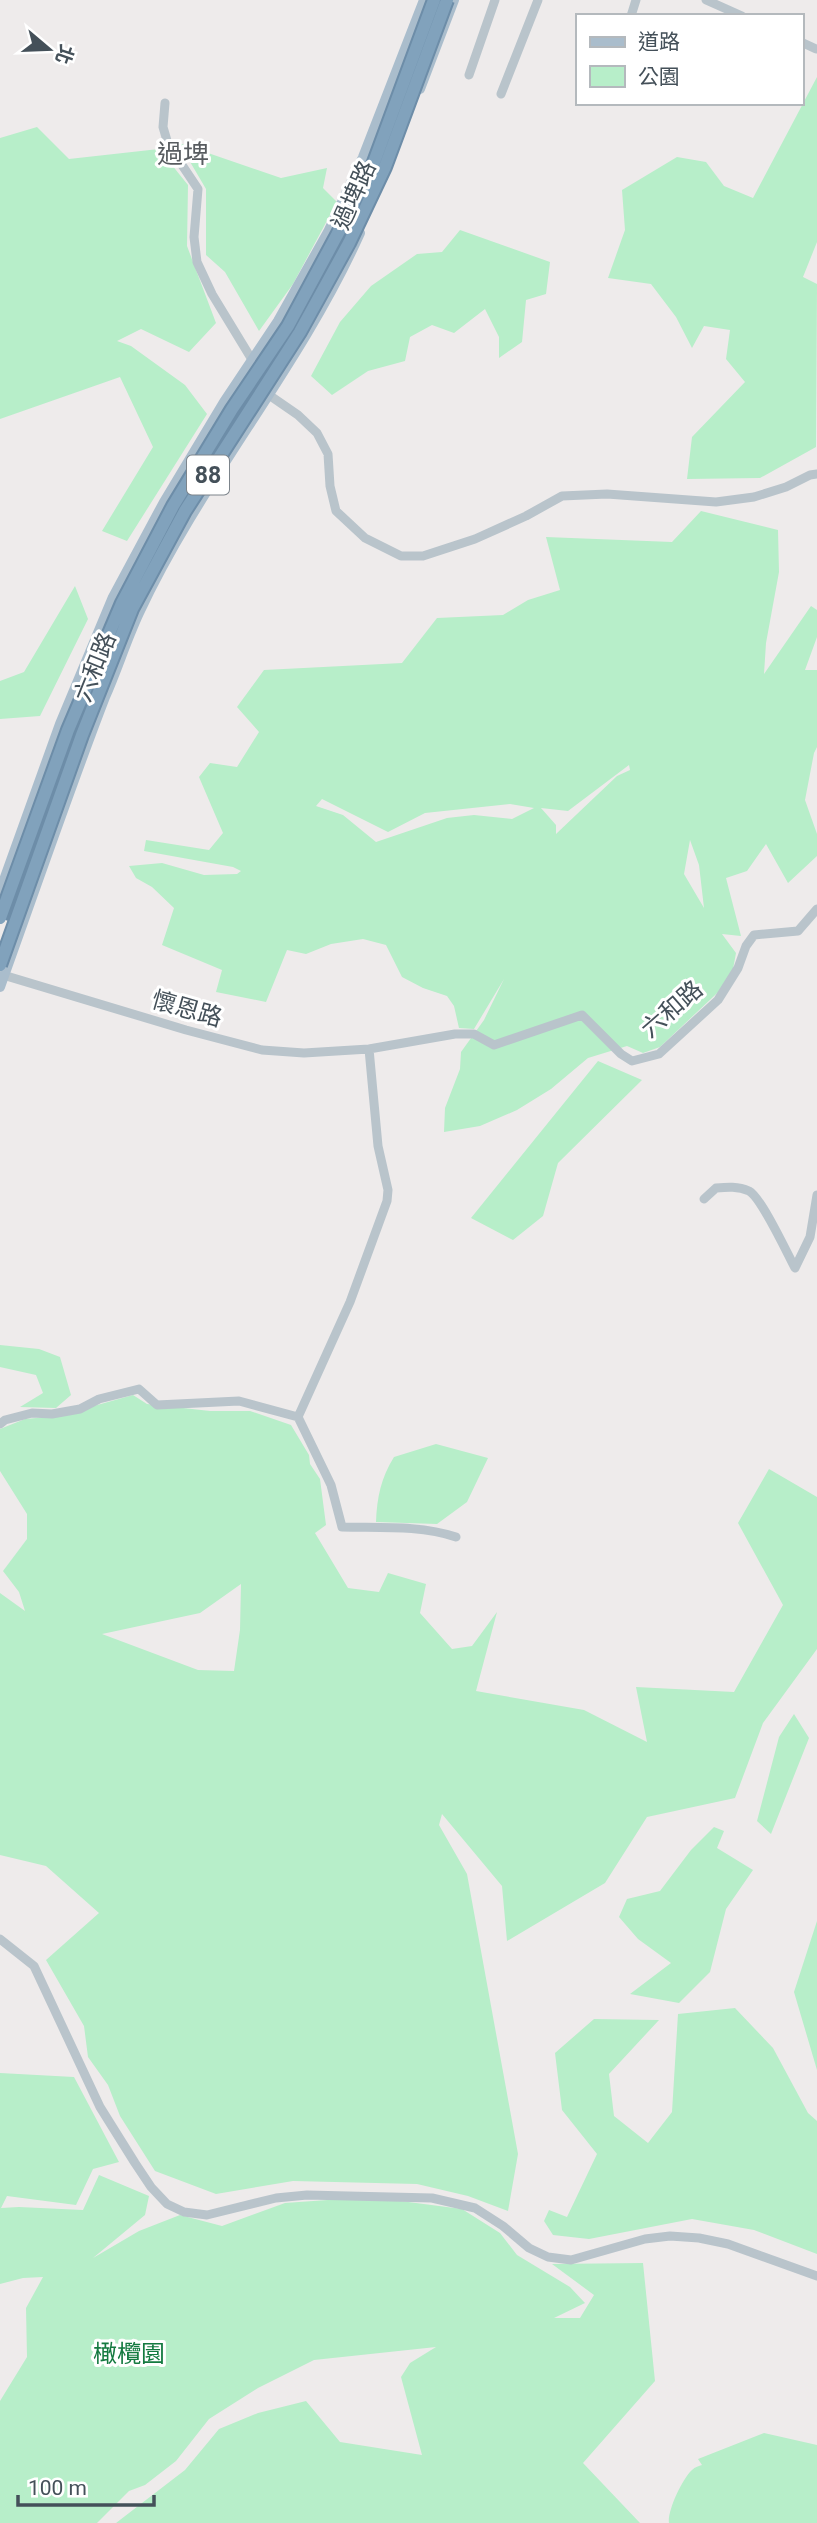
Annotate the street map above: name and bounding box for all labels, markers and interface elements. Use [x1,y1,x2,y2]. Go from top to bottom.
north arrow [14,14,84,84]
legend [576,14,803,105]
text: 道路 [638,30,680,54]
text: 北 [51,42,79,67]
text: 公園 [638,65,680,89]
district label: 過埤 [157,139,209,169]
street label: 過埤路 [327,156,381,234]
road number: 88 [187,456,229,495]
street label: 六和路 [69,628,121,706]
street label: 六和路 [636,975,708,1043]
street label: 懷恩路 [149,986,225,1032]
park label: 橄欖園 [93,2340,165,2368]
scale bar [18,2464,154,2508]
text: 100 m [28,2476,87,2500]

